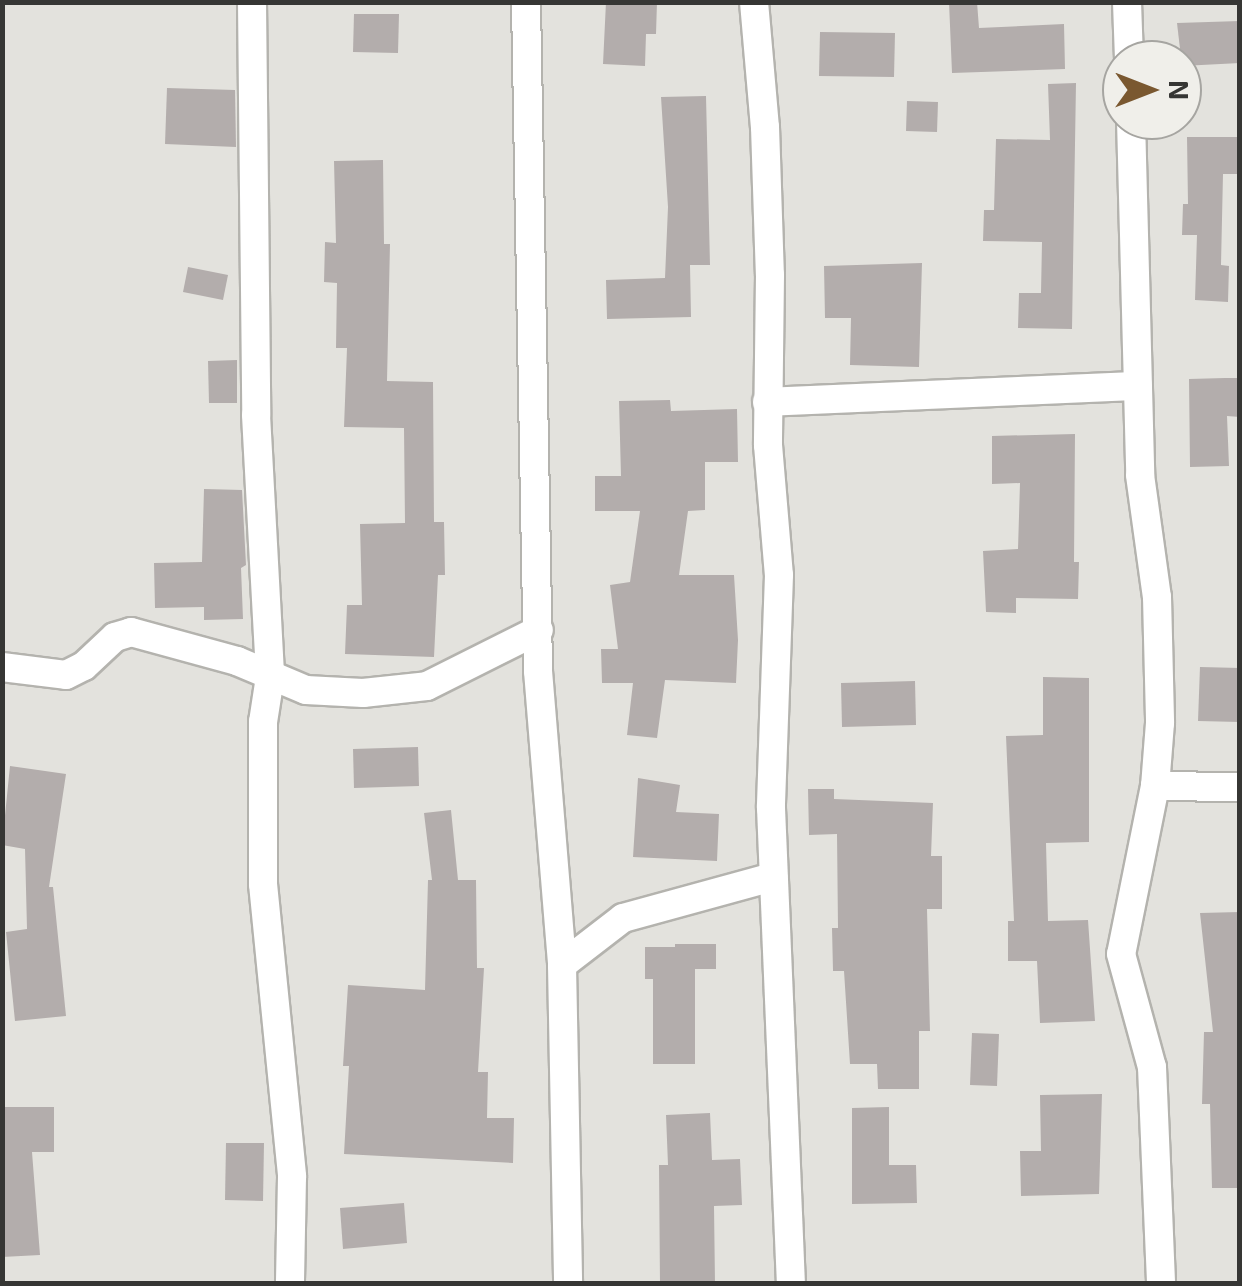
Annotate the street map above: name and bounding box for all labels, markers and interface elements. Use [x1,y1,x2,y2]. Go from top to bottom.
north arrow [1102,40,1202,140]
text: N [1163,80,1197,100]

